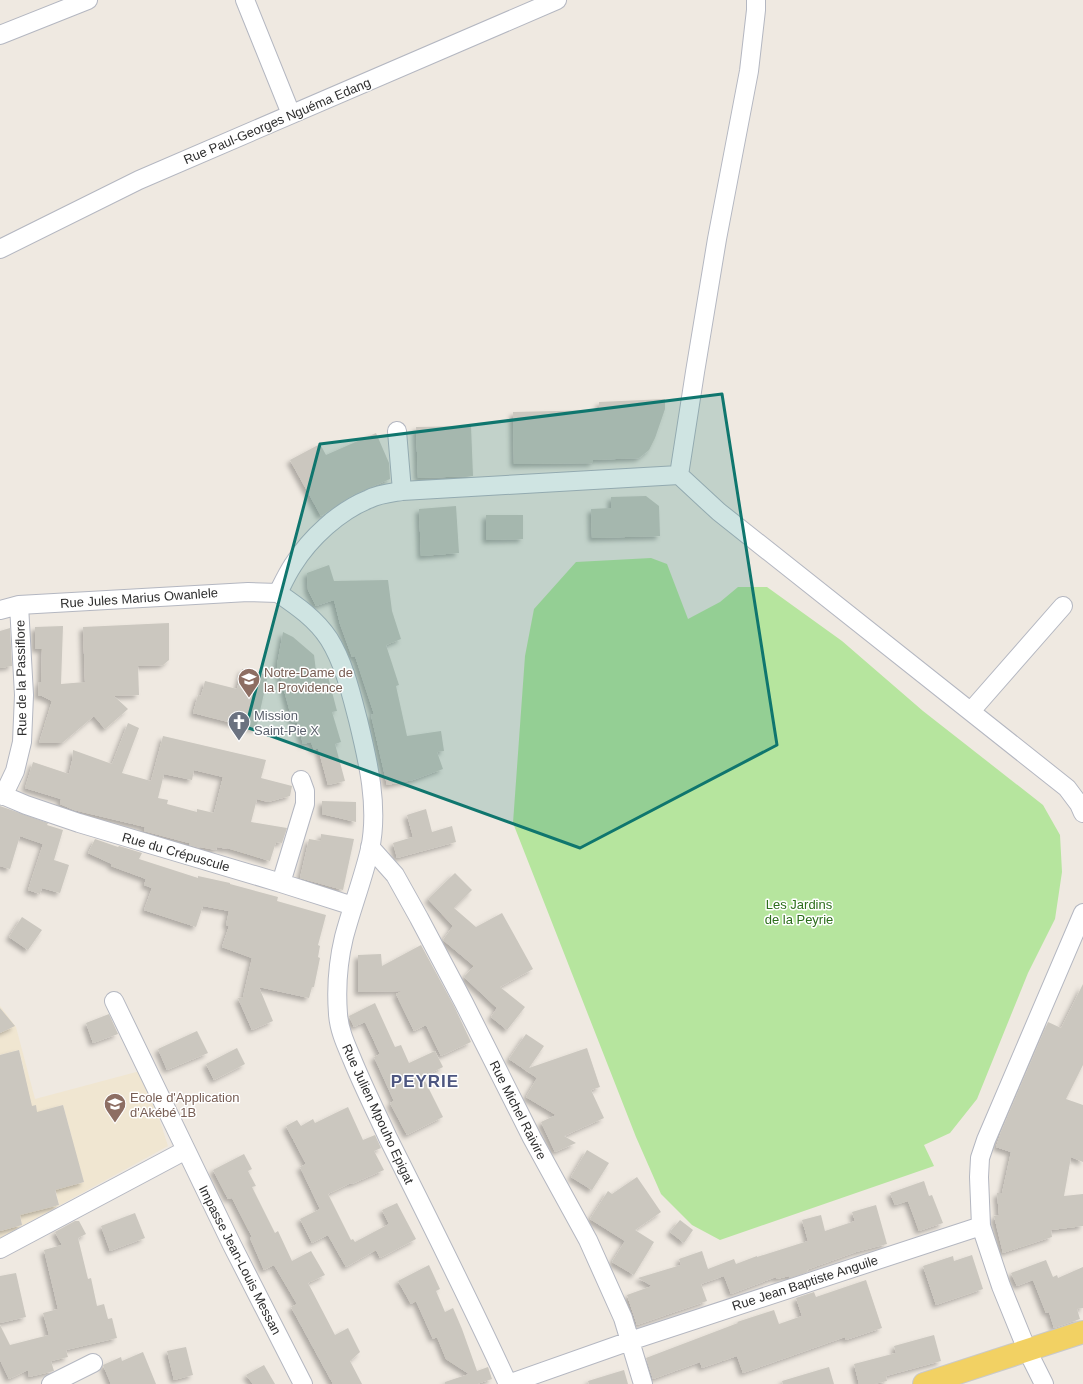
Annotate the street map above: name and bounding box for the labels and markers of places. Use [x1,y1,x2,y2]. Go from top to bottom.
place label: Notre-Dame de la Providence [264,665,353,695]
school or university icon: Notre-Dame de la Providence [236,666,262,699]
place label: Mission Saint-Pie X [254,708,319,738]
church icon: Mission Saint-Pie X [226,709,252,742]
place label: Ecole d'Application d'Akébé 1B [130,1090,239,1120]
school or university icon: Ecole d'Application d'Akébé 1B [102,1091,128,1124]

